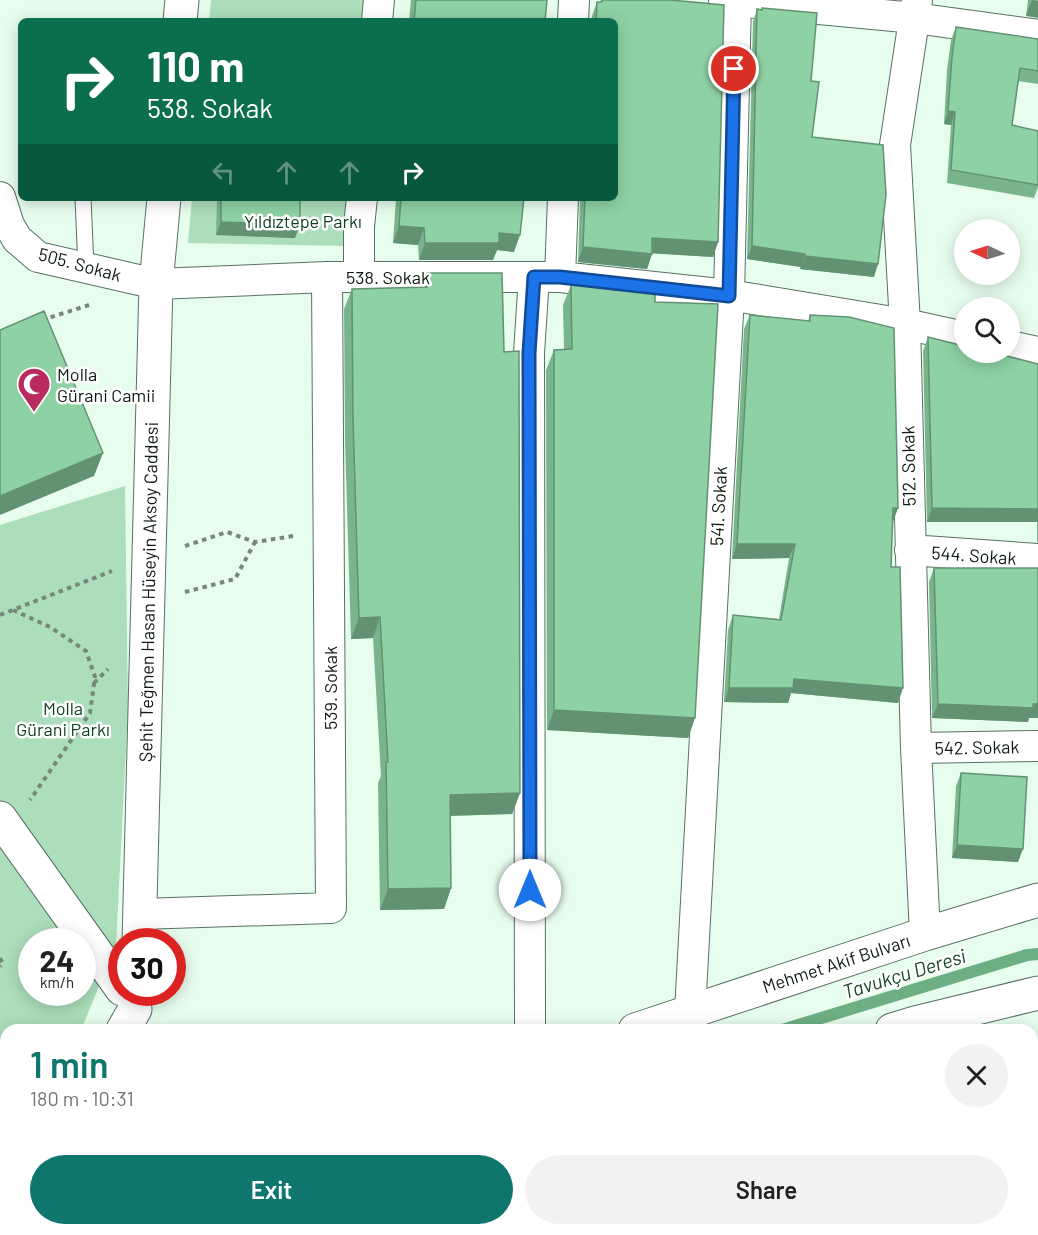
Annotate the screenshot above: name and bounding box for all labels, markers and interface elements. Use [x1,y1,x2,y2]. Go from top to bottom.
text: 110 m [147,40,244,90]
icon: right [48,42,126,120]
pin [708,43,759,94]
icon: arrive [717,52,750,85]
text: 538. Sokak [147,91,273,123]
icon: left [207,156,240,189]
icon: ahead [270,156,303,189]
icon: ahead [333,156,366,189]
icon: right [396,156,429,189]
park label: Yıldıztepe Parkı [244,210,362,232]
north arrow [954,219,1020,285]
map controls [954,219,1020,363]
street label: 505. Sokak [36,242,124,286]
street label: 538. Sokak [346,266,430,288]
button: search [954,297,1020,363]
place label: Molla Gürani Camii [57,363,155,406]
mosque icon: Molla Gürani Camii [16,366,52,413]
street label: Şehit Teğmen Hasan Hüseyin Aksoy Caddesi [134,422,162,762]
street label: 512. Sokak [896,425,920,507]
street label: 541. Sokak [705,466,731,546]
street label: 544. Sokak [931,541,1017,569]
street label: 539. Sokak [319,646,341,730]
park label: Molla Gürani Parkı [16,697,110,740]
street label: 542. Sokak [934,735,1020,759]
position arrow [498,858,562,922]
speed limit sign: 30 [108,928,186,1006]
street label: Mehmet Akif Bulvarı [759,929,913,997]
text: 24 [40,942,74,978]
water label: Tavukçu Deresi [839,943,969,1003]
text: km/h [40,973,74,991]
text: 1 min [30,1042,109,1085]
button: close [945,1044,1008,1107]
text: 180 m · 10:31 [30,1086,134,1110]
button: Exit [30,1155,513,1224]
button: Share [525,1155,1008,1224]

